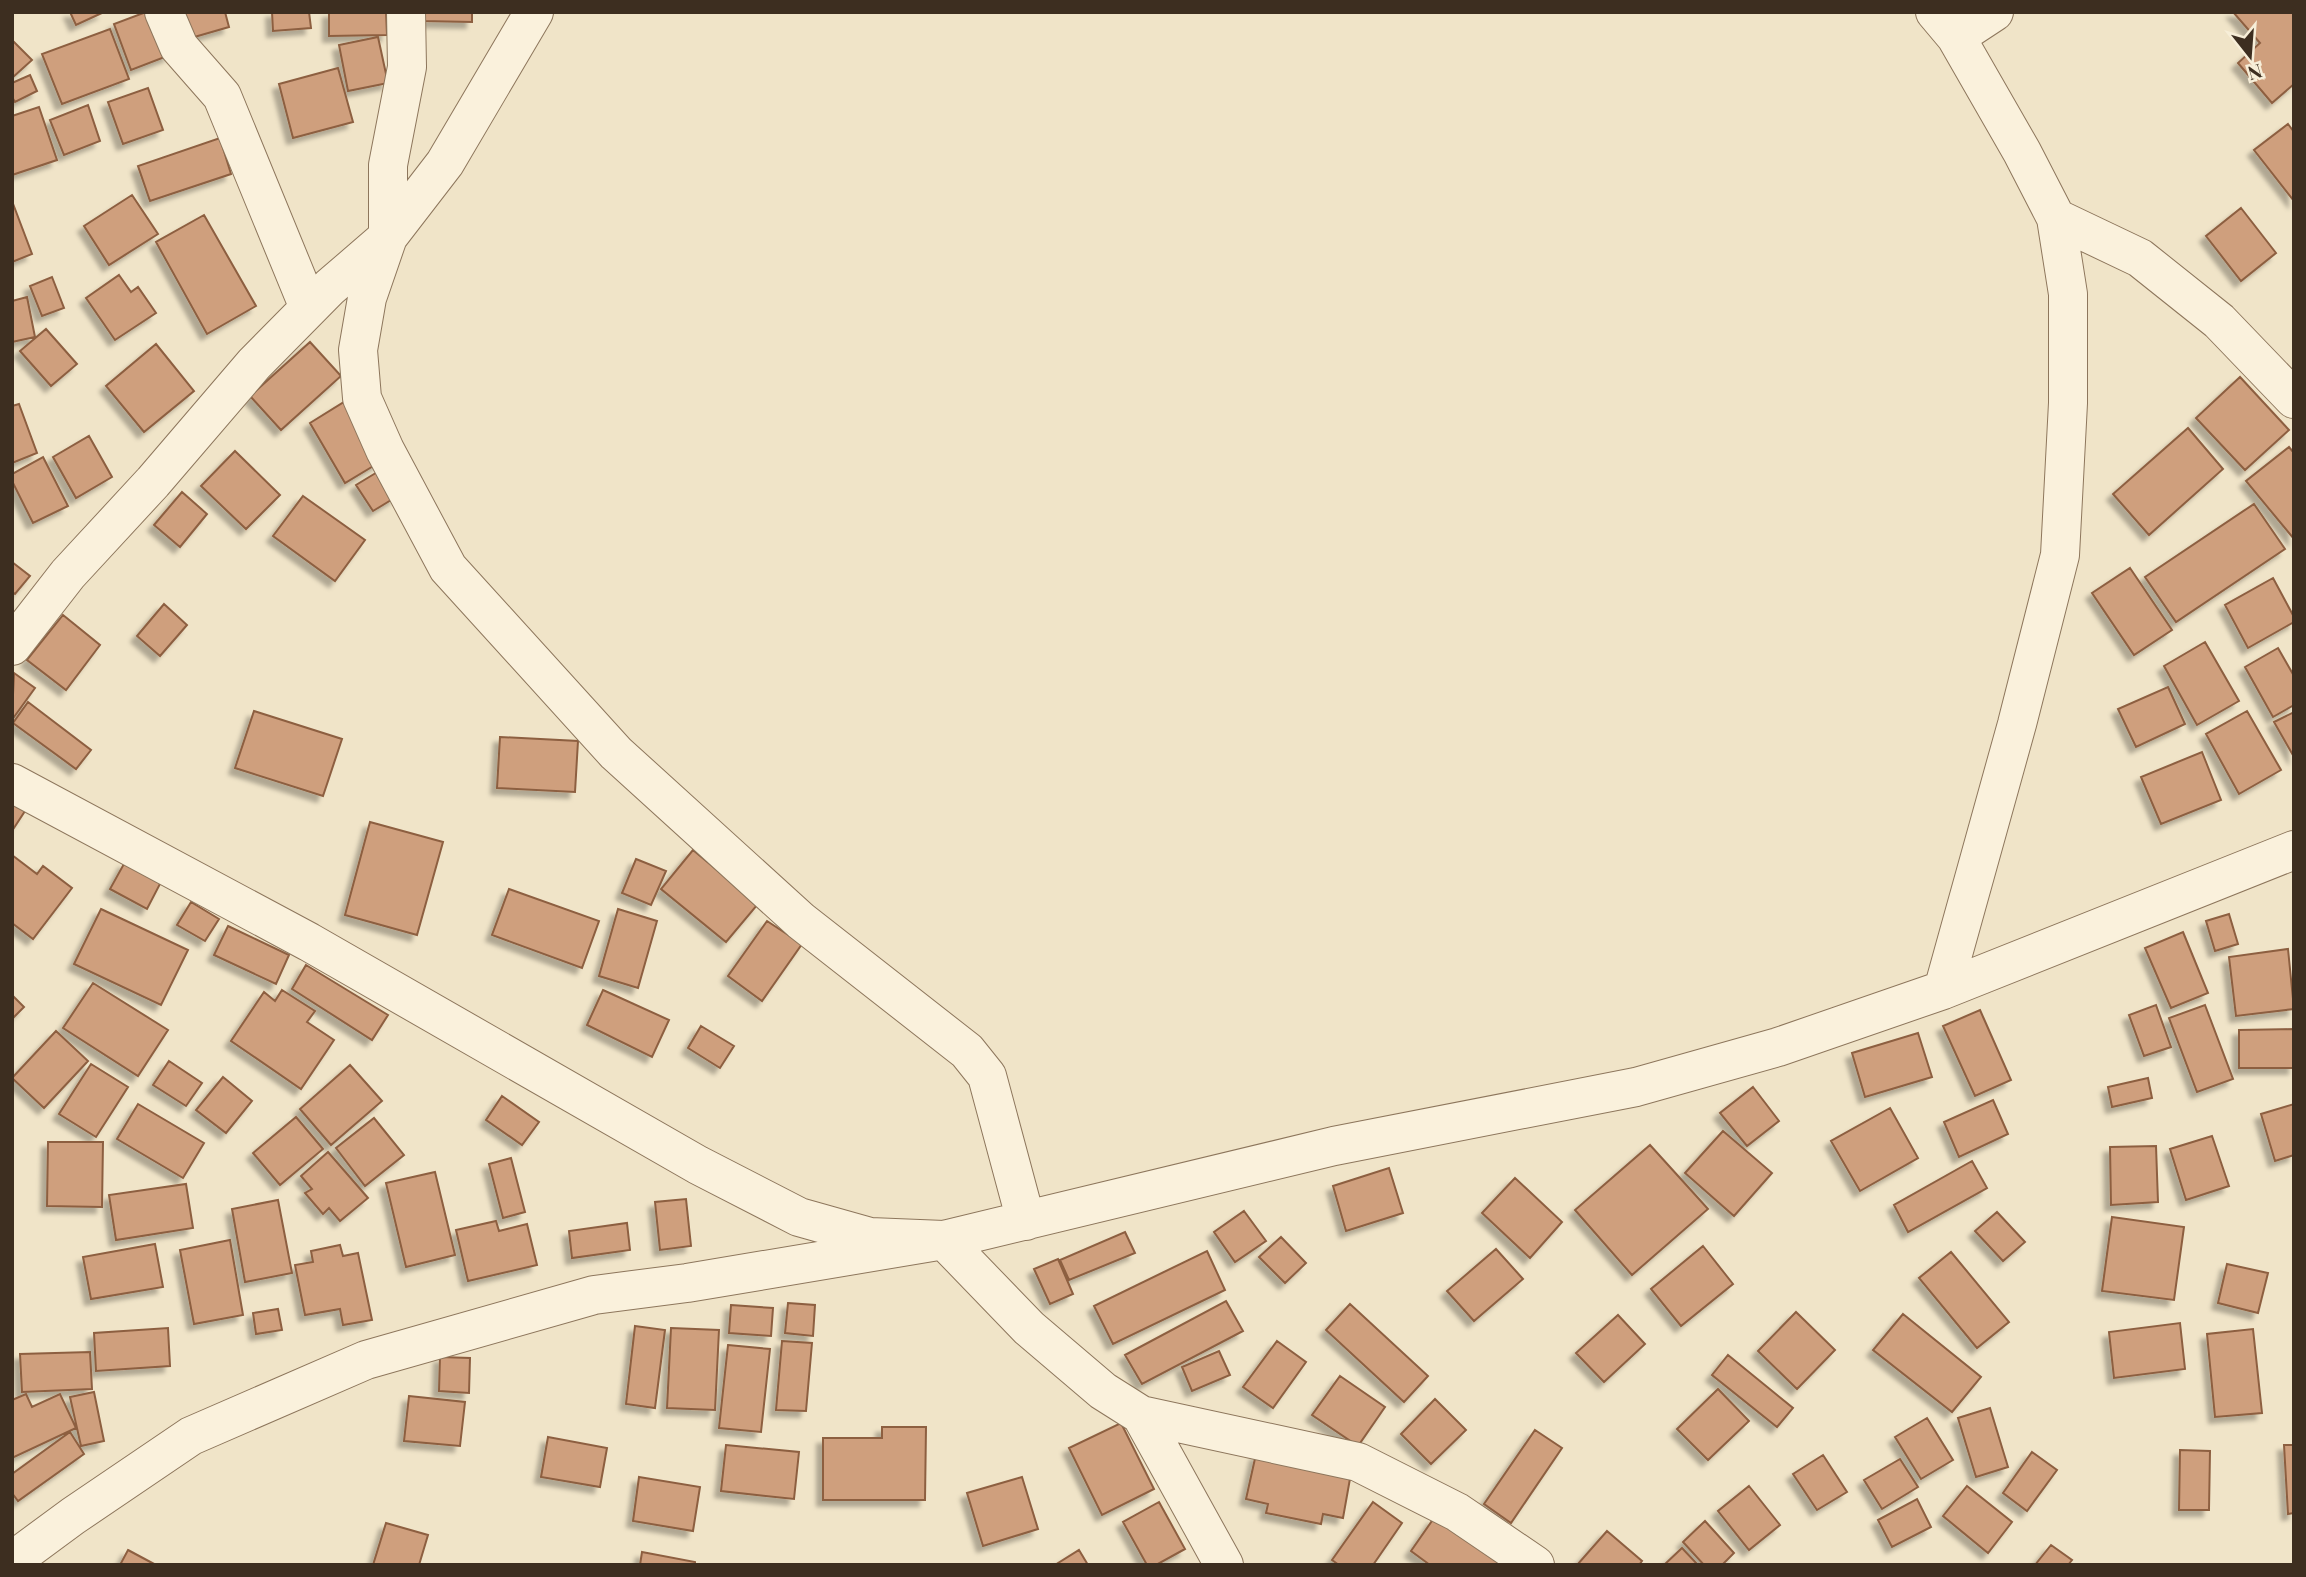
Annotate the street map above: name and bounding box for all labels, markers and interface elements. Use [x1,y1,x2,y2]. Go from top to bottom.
north arrow [2215,21,2285,91]
text: N [2245,59,2266,88]

